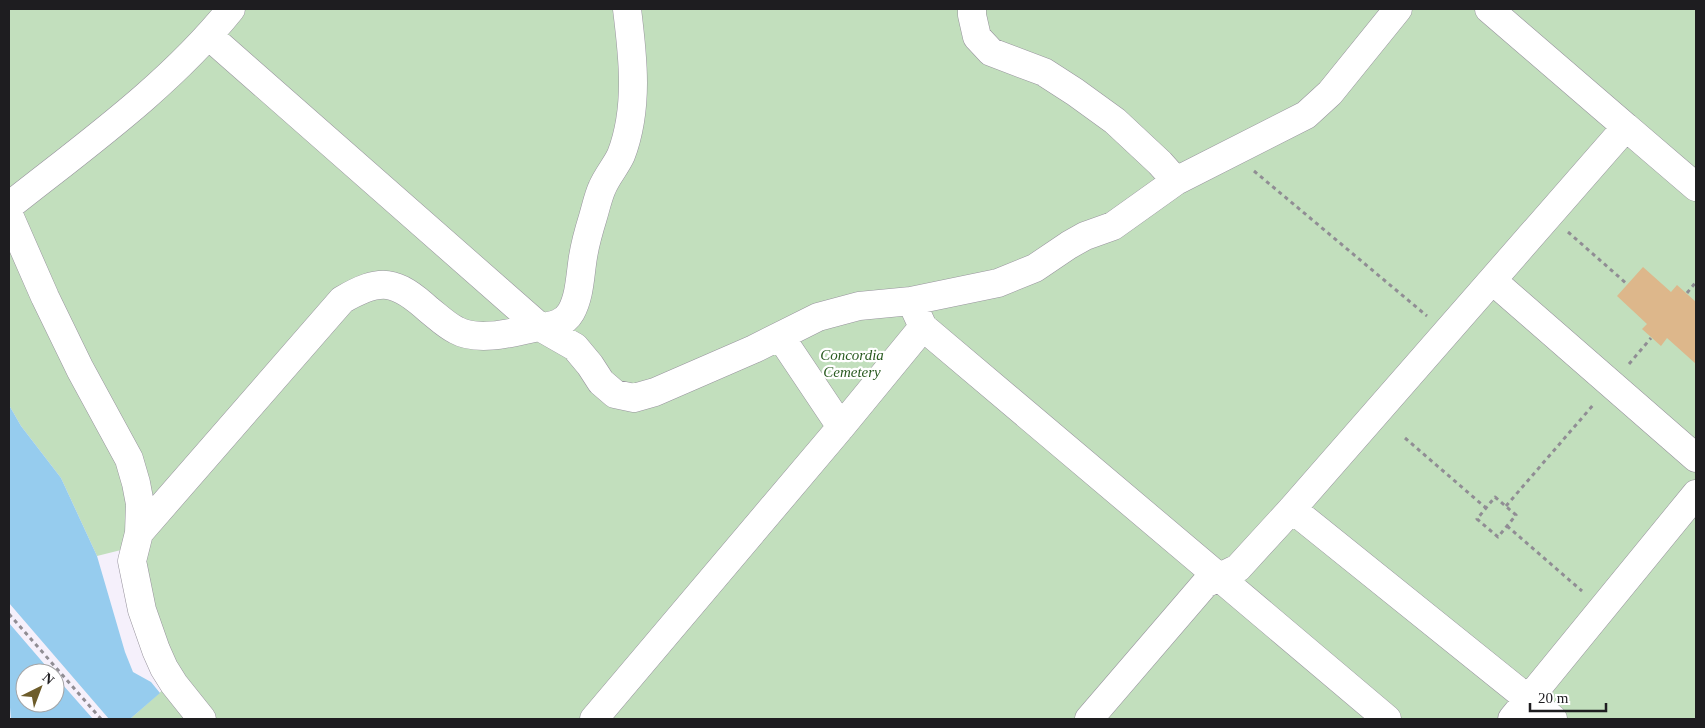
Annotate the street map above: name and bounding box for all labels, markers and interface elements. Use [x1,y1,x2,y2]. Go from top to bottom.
park label: Concordia Cemetery [820,347,884,380]
north arrow [15,663,65,713]
text: N [40,670,57,688]
scale bar [1530,680,1606,712]
text: 20 m [1538,690,1569,706]

